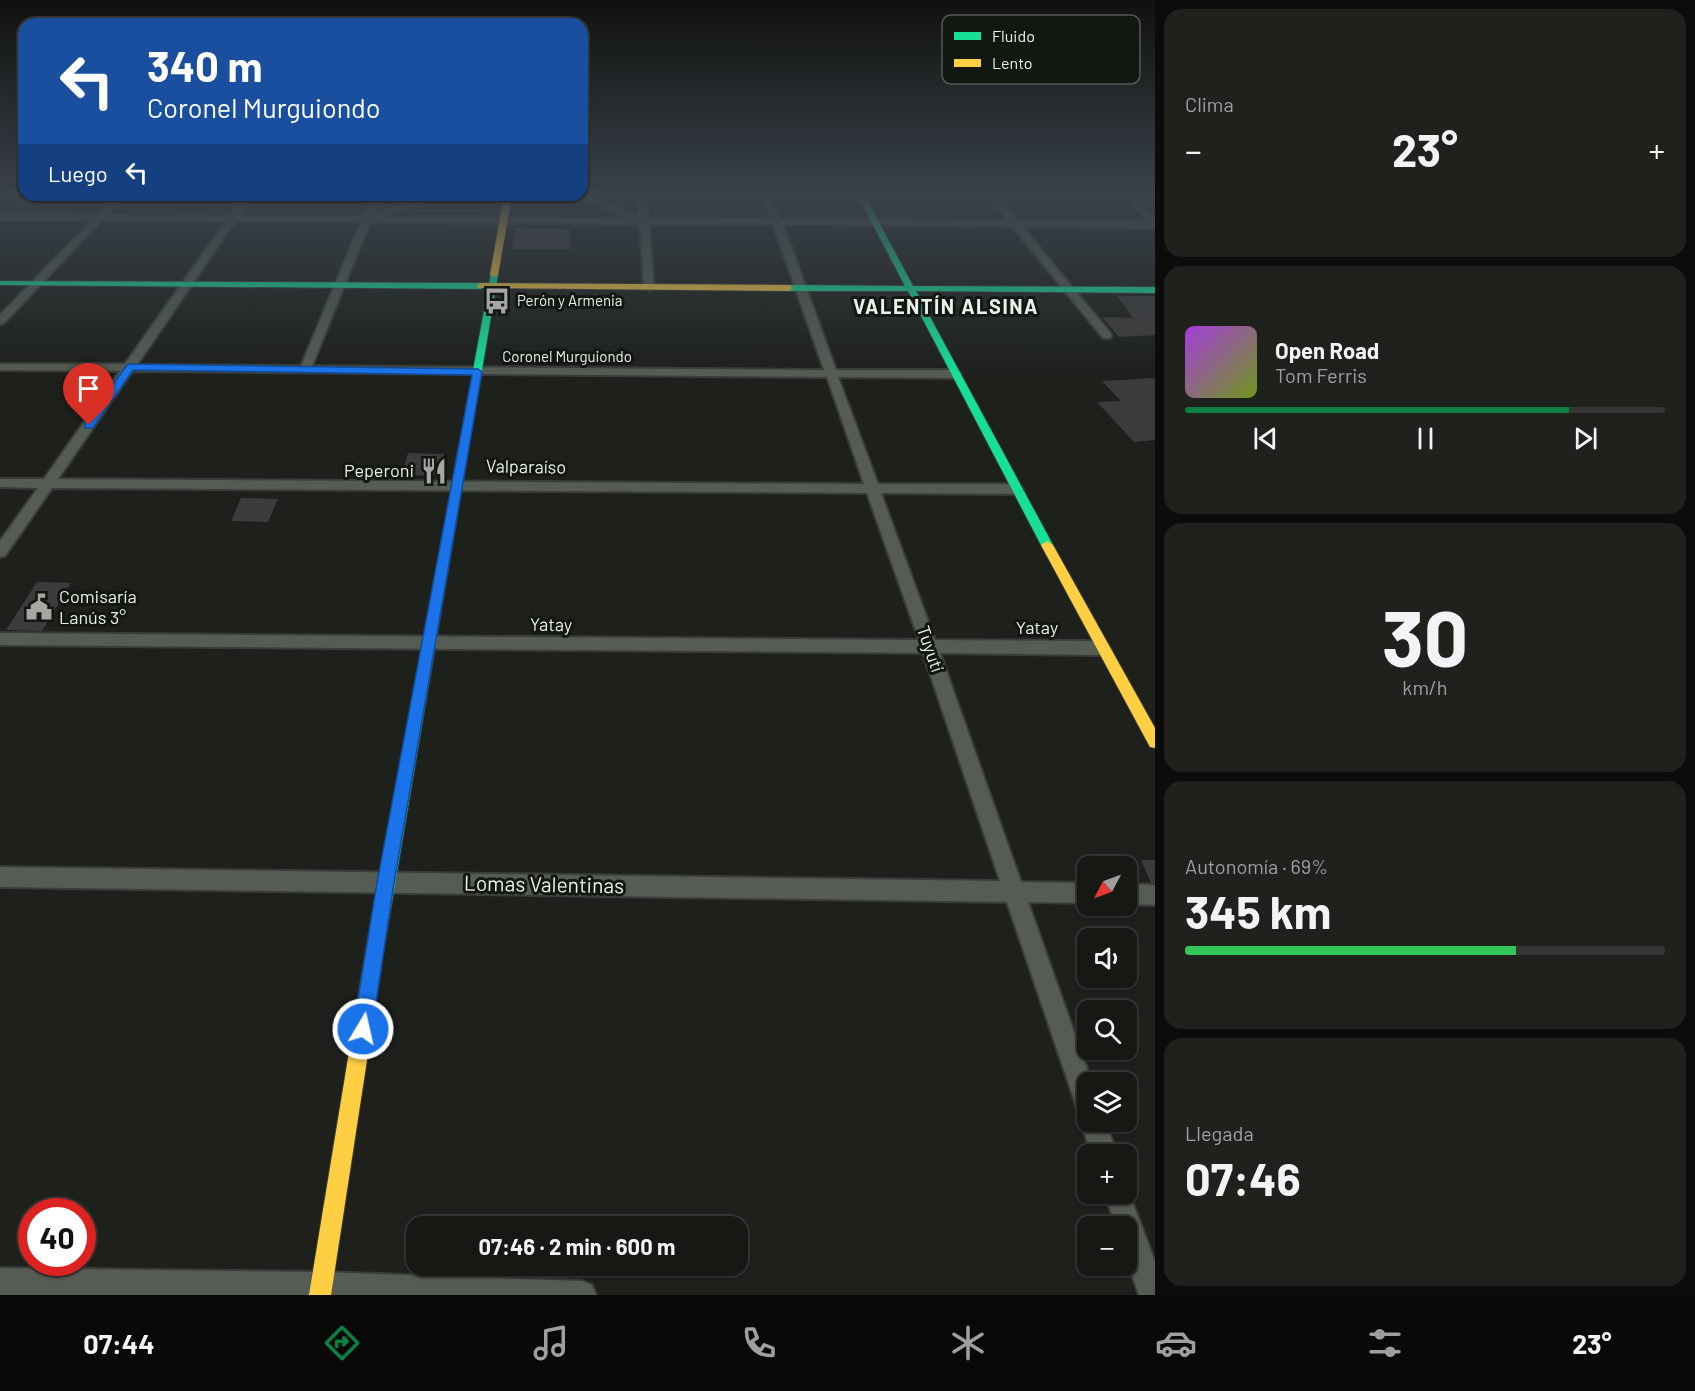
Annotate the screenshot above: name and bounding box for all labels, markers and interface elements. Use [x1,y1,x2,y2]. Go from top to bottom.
legend [942,15,1140,84]
text: Fluido [992,26,1035,45]
text: 340 m [147,40,263,90]
icon: left [48,42,126,120]
text: Lento [992,53,1033,72]
text: Coronel Murguiondo [147,91,380,123]
text: Clima [1185,92,1234,116]
text: 23° [1392,122,1458,176]
text: − [1185,130,1202,170]
text: + [1648,130,1665,170]
icon: left [120,156,153,189]
text: Luego [48,160,108,186]
bus stop icon: Perón y Armenia [482,286,512,316]
place label: Perón y Armenia [517,291,622,309]
district label: VALENTÍN ALSINA [853,294,1039,318]
text: Open Road [1275,337,1379,363]
street label: Coronel Murguiondo [502,347,632,365]
pin [63,363,114,425]
text: Tom Ferris [1275,363,1367,387]
icon: arrive [72,372,105,405]
icon: previous [1249,422,1282,455]
icon: pause [1409,422,1442,455]
icon: next [1569,422,1602,455]
street label: Valparaíso [486,454,566,478]
restaurant icon: Peperoni [419,456,449,486]
place label: Peperoni [344,459,414,481]
place label: Comisaría Lanús 3° [59,585,137,628]
text: 30 [1382,589,1468,683]
public building icon: Comisaría Lanús 3° [24,592,54,622]
street label: Yatay [530,613,572,635]
street label: Yatay [1016,616,1058,638]
street label: Tuyutí [913,623,949,675]
text: km/h [1402,675,1448,699]
text: Autonomía · 69% [1185,854,1328,878]
north arrow [1077,856,1137,916]
map controls [1077,856,1137,1276]
street label: Lomas Valentinas [464,870,624,897]
text: 345 km [1185,884,1331,938]
button: sound [1077,928,1137,988]
position arrow [331,997,395,1061]
button: search [1077,1000,1137,1060]
button: layers [1077,1072,1137,1132]
text: Llegada [1185,1121,1254,1145]
button: + [1077,1144,1137,1204]
text: 07:46 [1185,1151,1301,1205]
speed limit sign: 40 [18,1198,96,1276]
button: − [1077,1216,1137,1276]
text: 07:46 · 2 min · 600 m [479,1233,675,1259]
icon: directions [321,1322,363,1364]
icon: music [530,1322,572,1364]
icon: phone [738,1322,780,1364]
icon: climate [947,1322,989,1364]
icon: car [1155,1322,1197,1364]
icon: filters [1364,1322,1406,1364]
text: 07:44 [83,1327,155,1359]
text: 23° [1572,1327,1612,1359]

